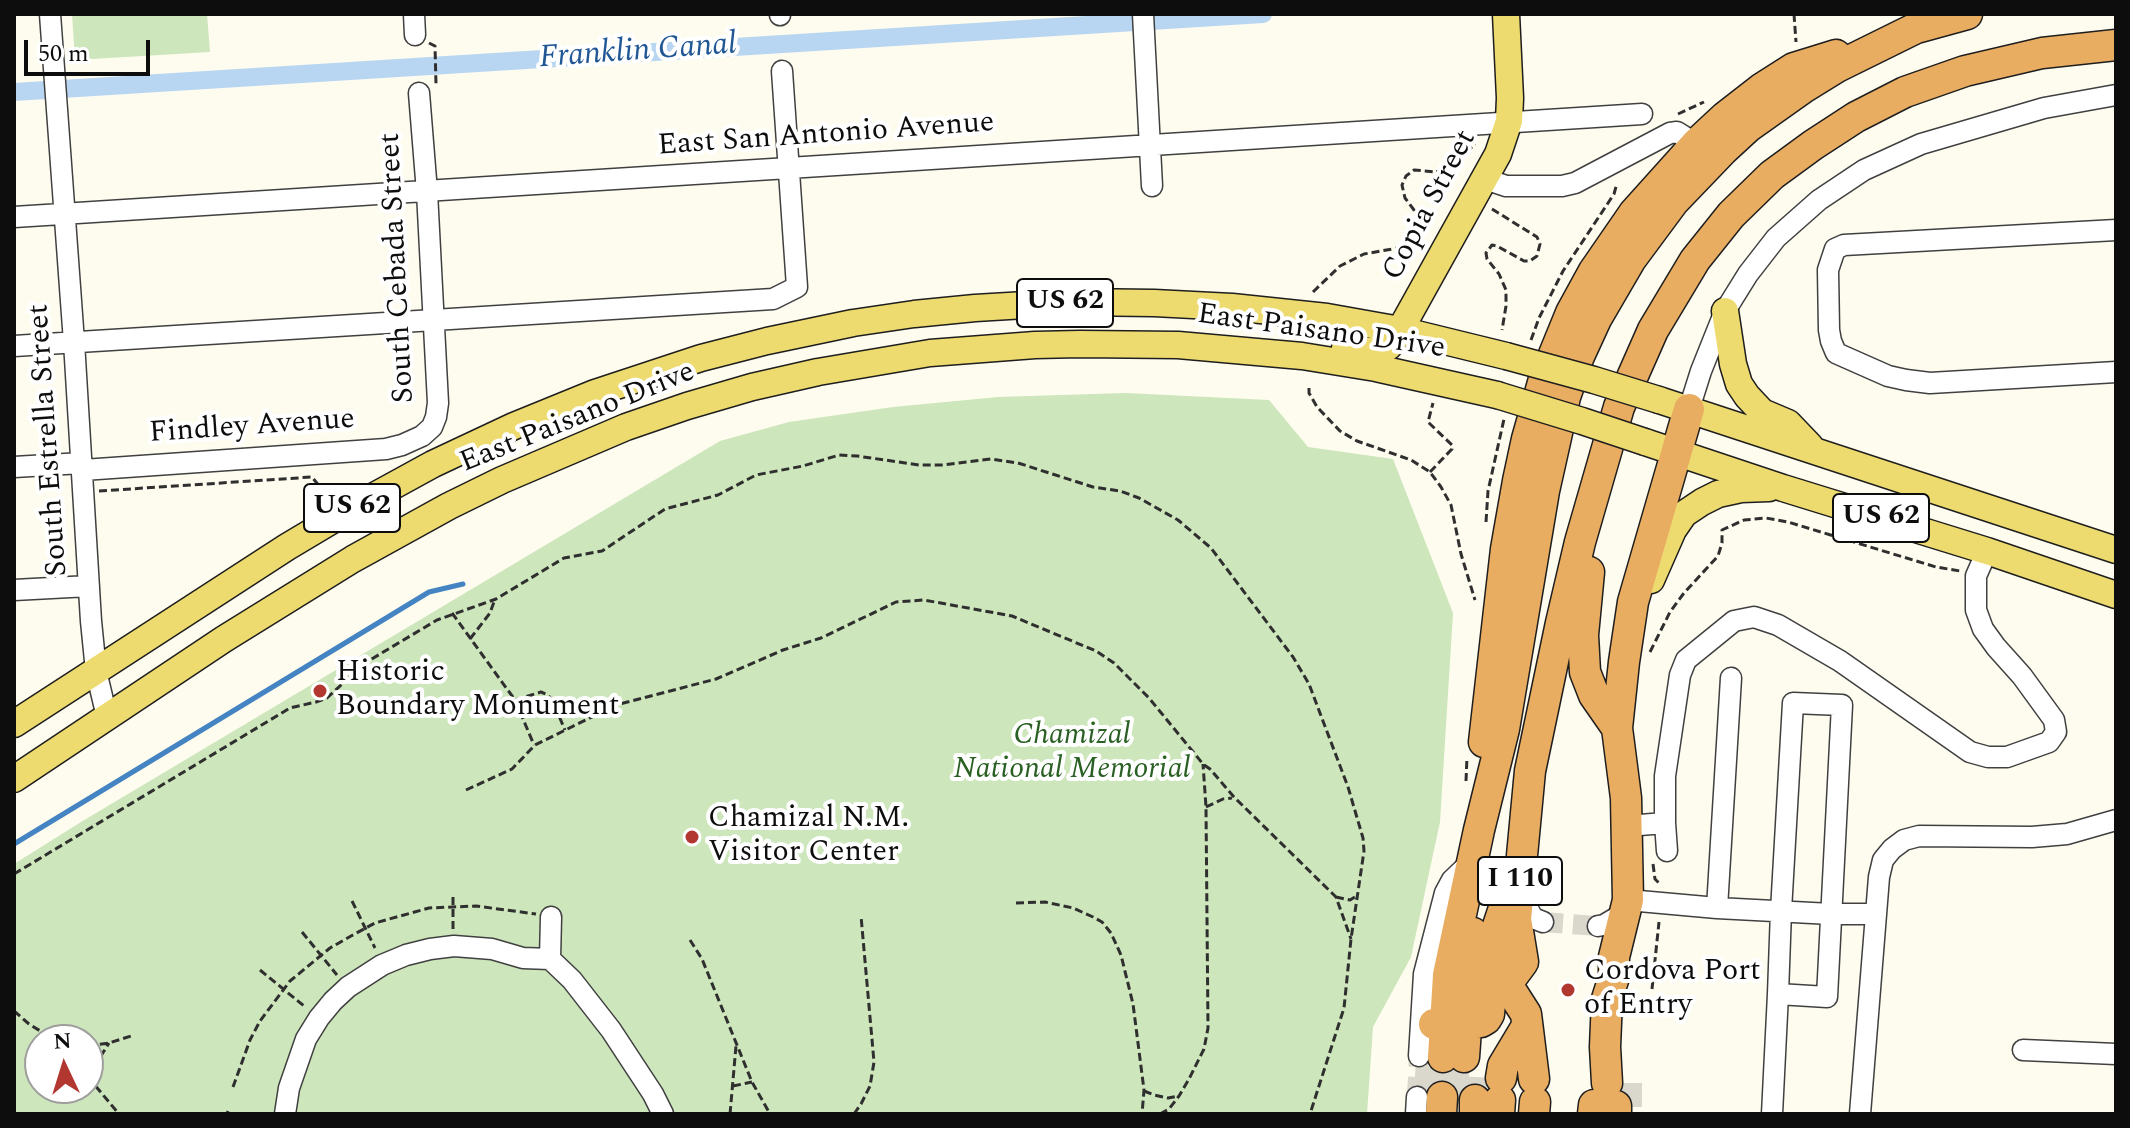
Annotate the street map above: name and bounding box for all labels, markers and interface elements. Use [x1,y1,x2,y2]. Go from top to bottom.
scale bar [28,24,154,74]
water label: Franklin Canal [538,27,738,79]
text: 50 m [38,36,89,72]
street label: East San Antonio Avenue [656,106,996,166]
street label: Copia Street [1376,125,1486,287]
street label: South Cebada Street [374,132,424,404]
road number: US 62 [1017,279,1113,327]
street label: East Paisano Drive [1195,298,1447,368]
street label: South Estrella Street [23,302,77,578]
street label: East Paisano Drive [455,356,701,482]
street label: Findley Avenue [148,403,356,453]
road number: US 62 [304,484,400,532]
road number: US 62 [1833,494,1929,542]
place label: Historic Boundary Monument [336,656,619,726]
marker: Historic Boundary Monument [311,682,329,700]
park label: Chamizal National Memorial [954,719,1190,790]
place label: Chamizal N.M. Visitor Center [708,802,909,872]
marker: Chamizal N.M. Visitor Center [683,828,701,846]
road number: I 110 [1478,857,1562,905]
place label: Cordova Port of Entry [1584,955,1761,1026]
marker: Cordova Port of Entry [1559,981,1577,999]
north arrow [24,1024,104,1104]
text: N [52,1024,73,1059]

